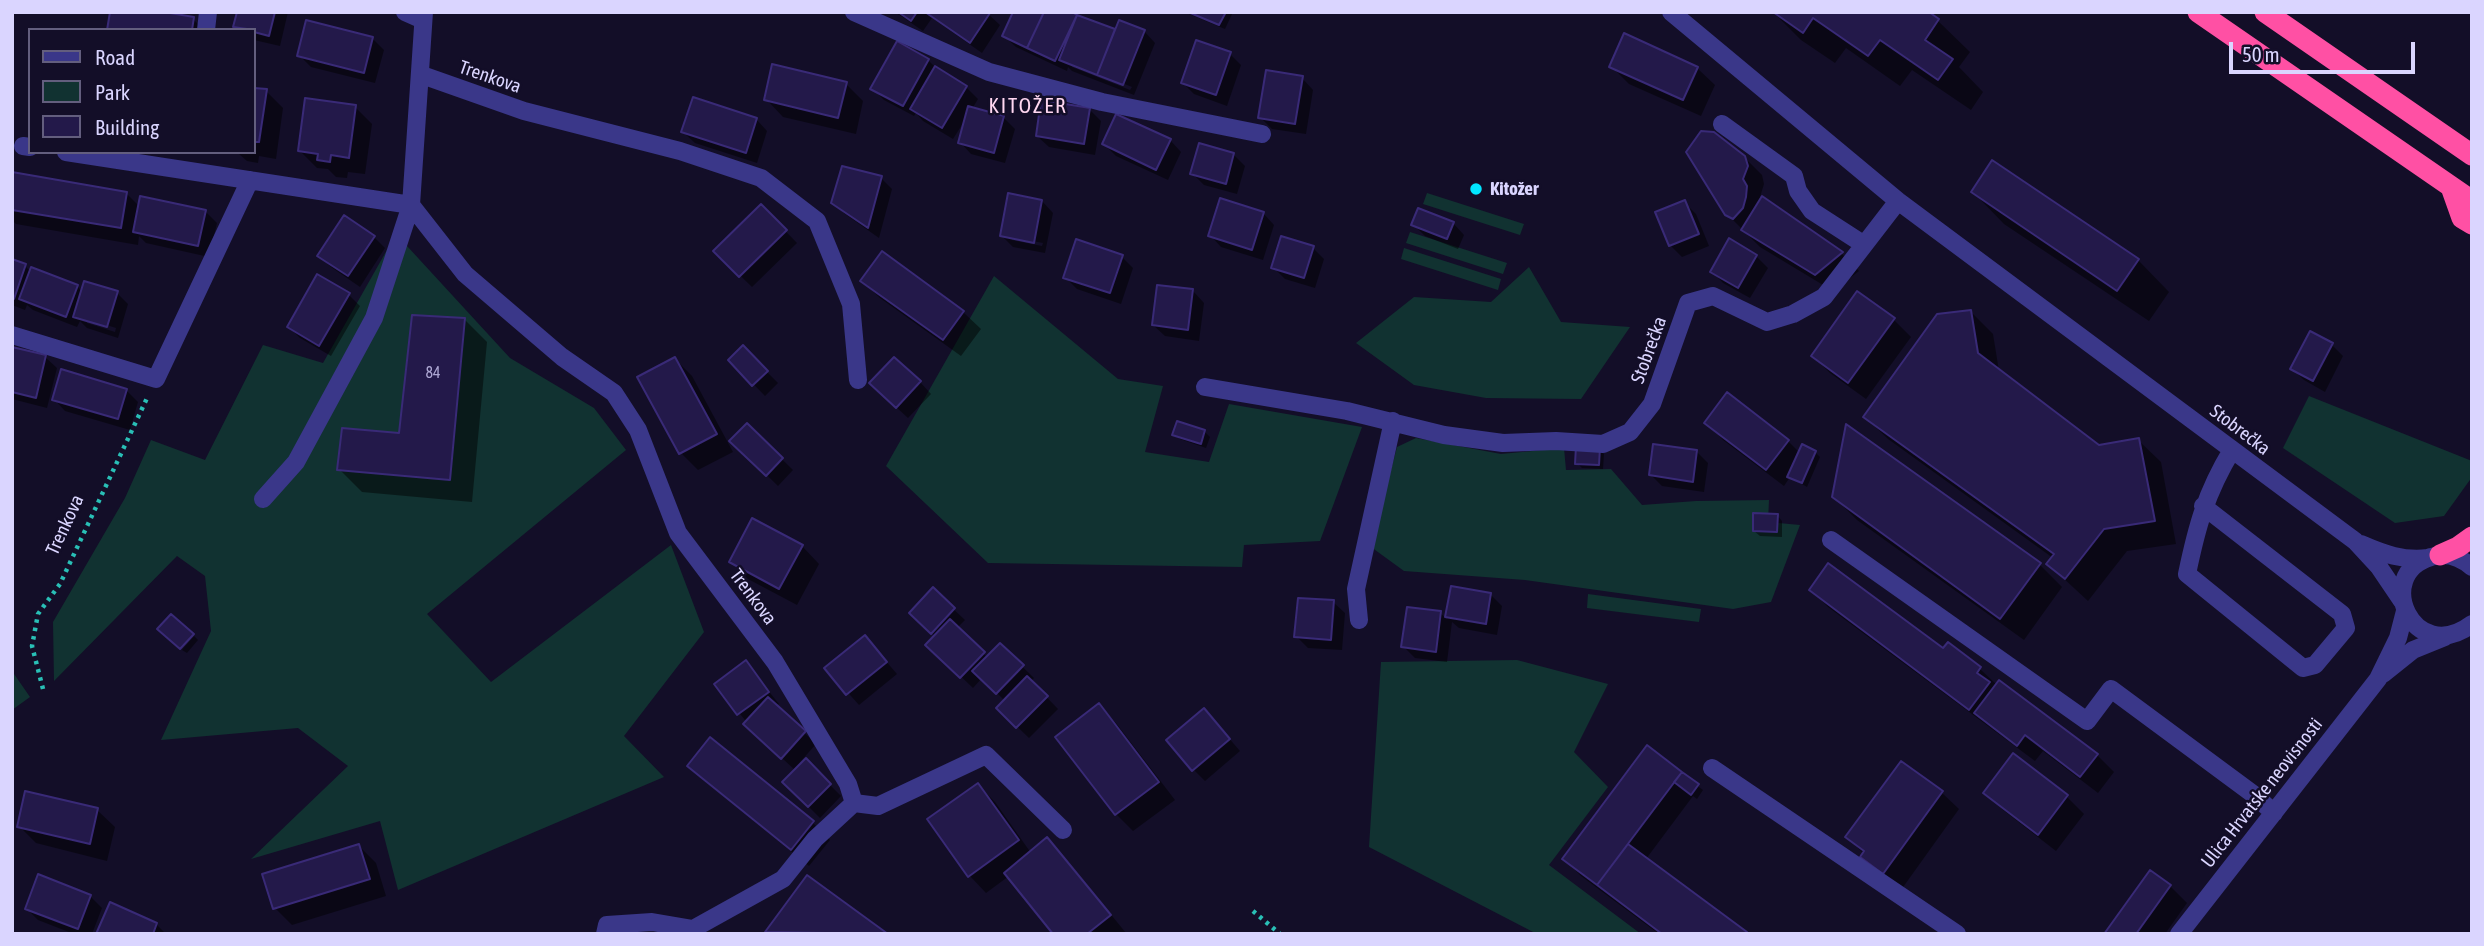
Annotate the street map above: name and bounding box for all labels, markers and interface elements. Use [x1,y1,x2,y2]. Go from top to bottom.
legend [28,28,256,154]
scale bar [2232,28,2418,72]
text: 50 m [2242,42,2280,66]
text: Road [95,45,135,69]
street label: Trenkova [456,56,524,98]
text: Park [95,80,130,104]
district label: KITOŽER [989,93,1067,119]
text: Building [95,115,159,139]
place label: Kitožer [1490,178,1539,200]
marker: Kitožer [1468,181,1484,197]
street label: Stobrečka [1626,313,1672,387]
house number: 84 [425,363,441,383]
street label: Stobrečka [2205,400,2275,460]
street label: Trenkova [41,491,89,559]
street label: Trenkova [725,565,781,629]
street label: Ulica Hrvatske neovisnosti [2196,714,2328,872]

